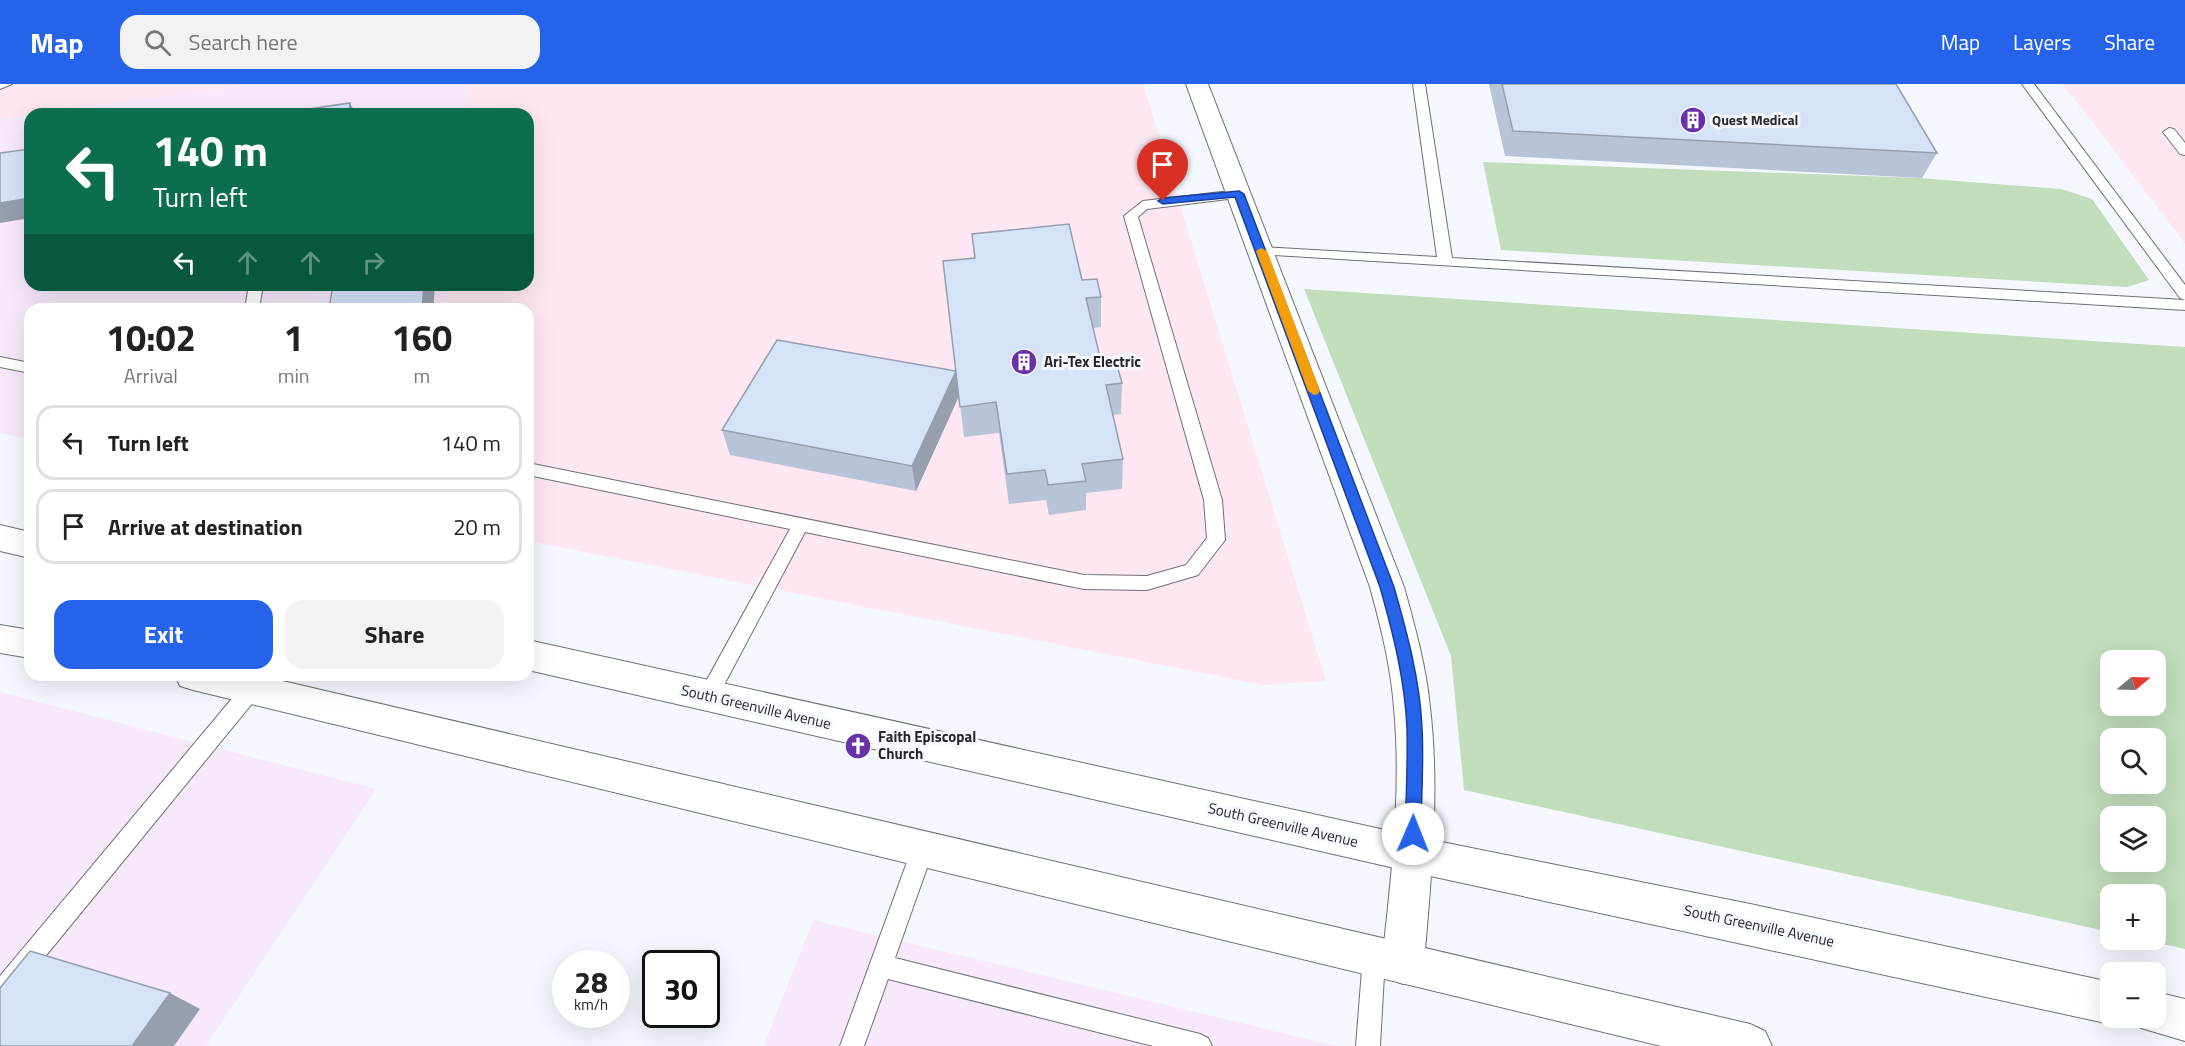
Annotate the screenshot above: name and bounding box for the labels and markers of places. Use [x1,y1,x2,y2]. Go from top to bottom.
building icon: Quest Medical [1678,105,1708,135]
place label: Quest Medical [1712,109,1798,130]
pin [1137,139,1188,201]
building icon: Ari-Tex Electric [1009,347,1039,377]
place label: Ari-Tex Electric [1044,350,1141,373]
place label: Faith Episcopal Church [878,725,976,765]
church icon: Faith Episcopal Church [843,731,873,761]

